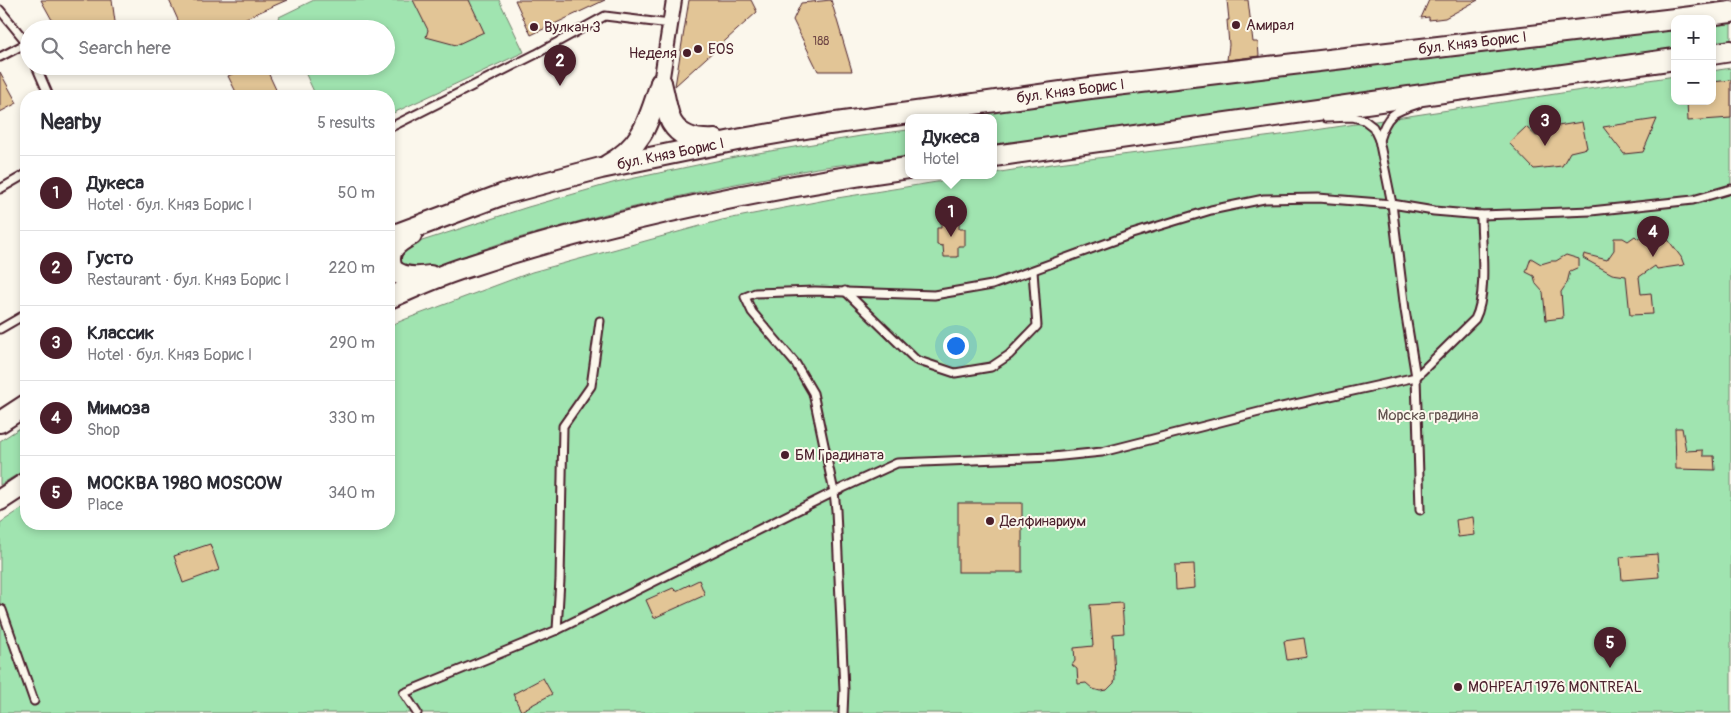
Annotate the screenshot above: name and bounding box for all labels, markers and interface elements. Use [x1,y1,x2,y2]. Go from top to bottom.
map controls [1671,15,1716,105]
button: + [1671,15,1716,60]
place label: Амирал [1246,16,1294,35]
place label: Вулкан 3 [544,18,601,37]
marker: Амирал [1230,19,1242,31]
search box [20,20,395,75]
marker: Вулкан 3 [528,21,540,33]
street label: бул. Княз Борис I [1417,28,1528,59]
icon: search [38,34,66,62]
house number: 188 [813,34,829,49]
text: Search here [78,36,171,60]
place label: EOS [708,40,734,59]
marker: EOS [692,43,704,55]
place label: Неделя [629,44,677,63]
pin: 2 [544,45,576,86]
marker: Неделя [681,47,693,59]
button: − [1671,60,1716,105]
street label: бул. Княз Борис I [1015,75,1126,108]
pin: 3 [1529,105,1561,146]
text: Nearby [40,109,101,136]
text: 5 results [317,113,375,133]
popup [905,114,997,179]
text: Дукеса [922,125,980,149]
street label: бул. Княз Борис I [615,134,726,175]
text: Hotel [922,149,959,169]
text: Дукеса [87,171,144,195]
text: 1 [53,183,59,203]
text: 50 m [338,183,375,203]
text: Hotel · бул. Княз Борис I [87,195,252,215]
pin: 1 [935,196,967,237]
pin: 4 [1637,216,1669,257]
text: Густо [87,246,133,270]
text: 2 [52,258,60,278]
text: 220 m [329,258,375,278]
text: Restaurant · бул. Княз Борис I [87,270,289,290]
text: Классик [87,321,154,345]
text: 3 [52,333,60,353]
text: 290 m [329,333,375,353]
your location [943,333,969,359]
text: Hotel · бул. Княз Борис I [87,345,252,365]
text: Мимоза [87,396,150,420]
park label: Морска градина [1378,406,1478,425]
text: 4 [51,408,61,428]
text: 330 m [329,408,375,428]
text: Shop [87,420,120,440]
place label: БМ Градината [795,446,884,465]
marker: БМ Градината [779,449,791,461]
text: МОСКВА 1980 MOSCOW [87,471,283,495]
text: 5 [52,483,60,503]
text: 340 m [328,483,375,503]
text: Place [87,495,123,515]
place label: Делфинариум [999,512,1086,531]
marker: Делфинариум [984,515,996,527]
pin: 5 [1594,627,1626,668]
place label: МОНРЕАЛ 1976 MONTREAL [1468,678,1642,697]
marker: МОНРЕАЛ 1976 MONTREAL [1452,681,1464,693]

